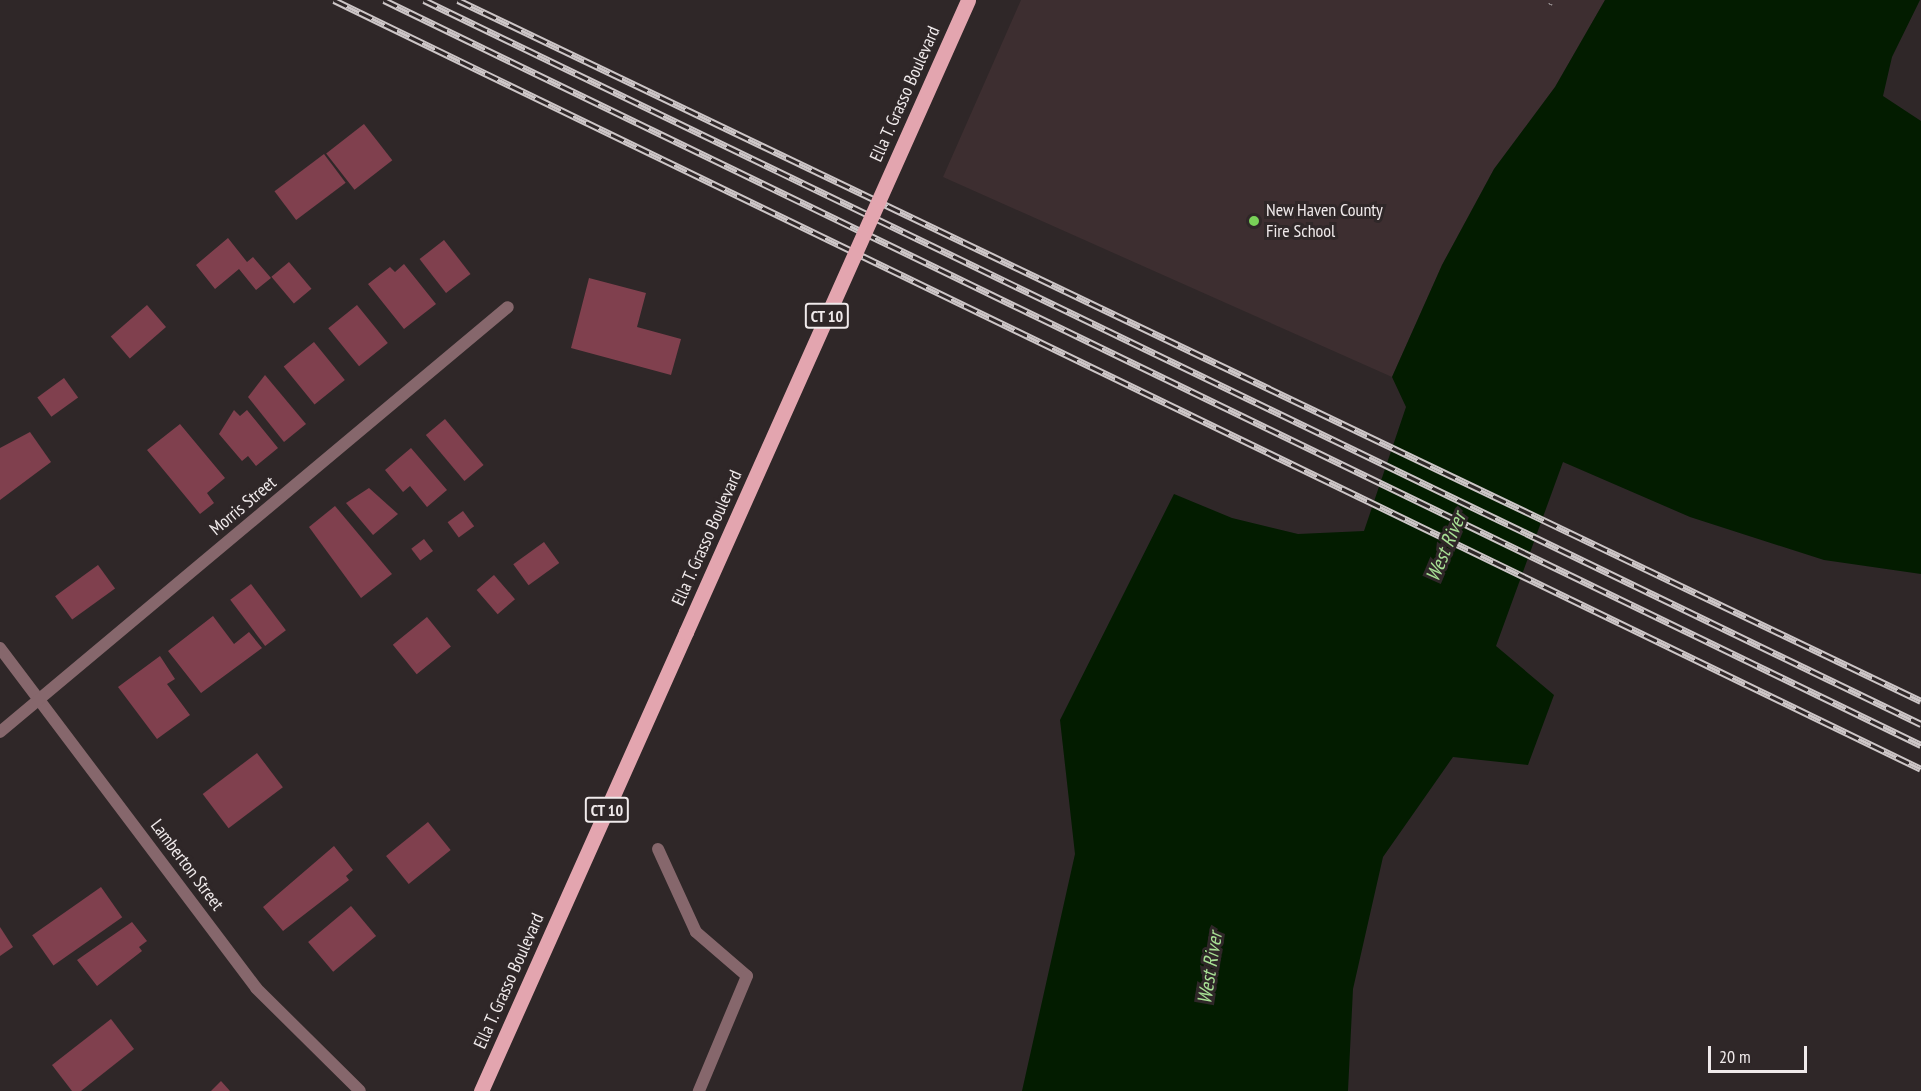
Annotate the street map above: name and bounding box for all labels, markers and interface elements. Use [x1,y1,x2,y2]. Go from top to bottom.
street label: Ella T. Grasso Boulevard [865,22,945,166]
place label: New Haven County Fire School [1266,200,1383,242]
marker: New Haven County Fire School [1247,214,1261,228]
road number: CT 10 [804,303,850,329]
street label: Ella T. Grasso Boulevard [667,466,747,610]
street label: Morris Street [205,472,281,540]
water label: West River [1421,509,1471,585]
road number: CT 10 [584,797,630,823]
street label: Lamberton Street [146,815,228,915]
street label: Ella T. Grasso Boulevard [469,909,549,1053]
water label: West River [1192,930,1228,1006]
scale bar [1711,1034,1810,1072]
text: 20 m [1719,1045,1751,1068]

